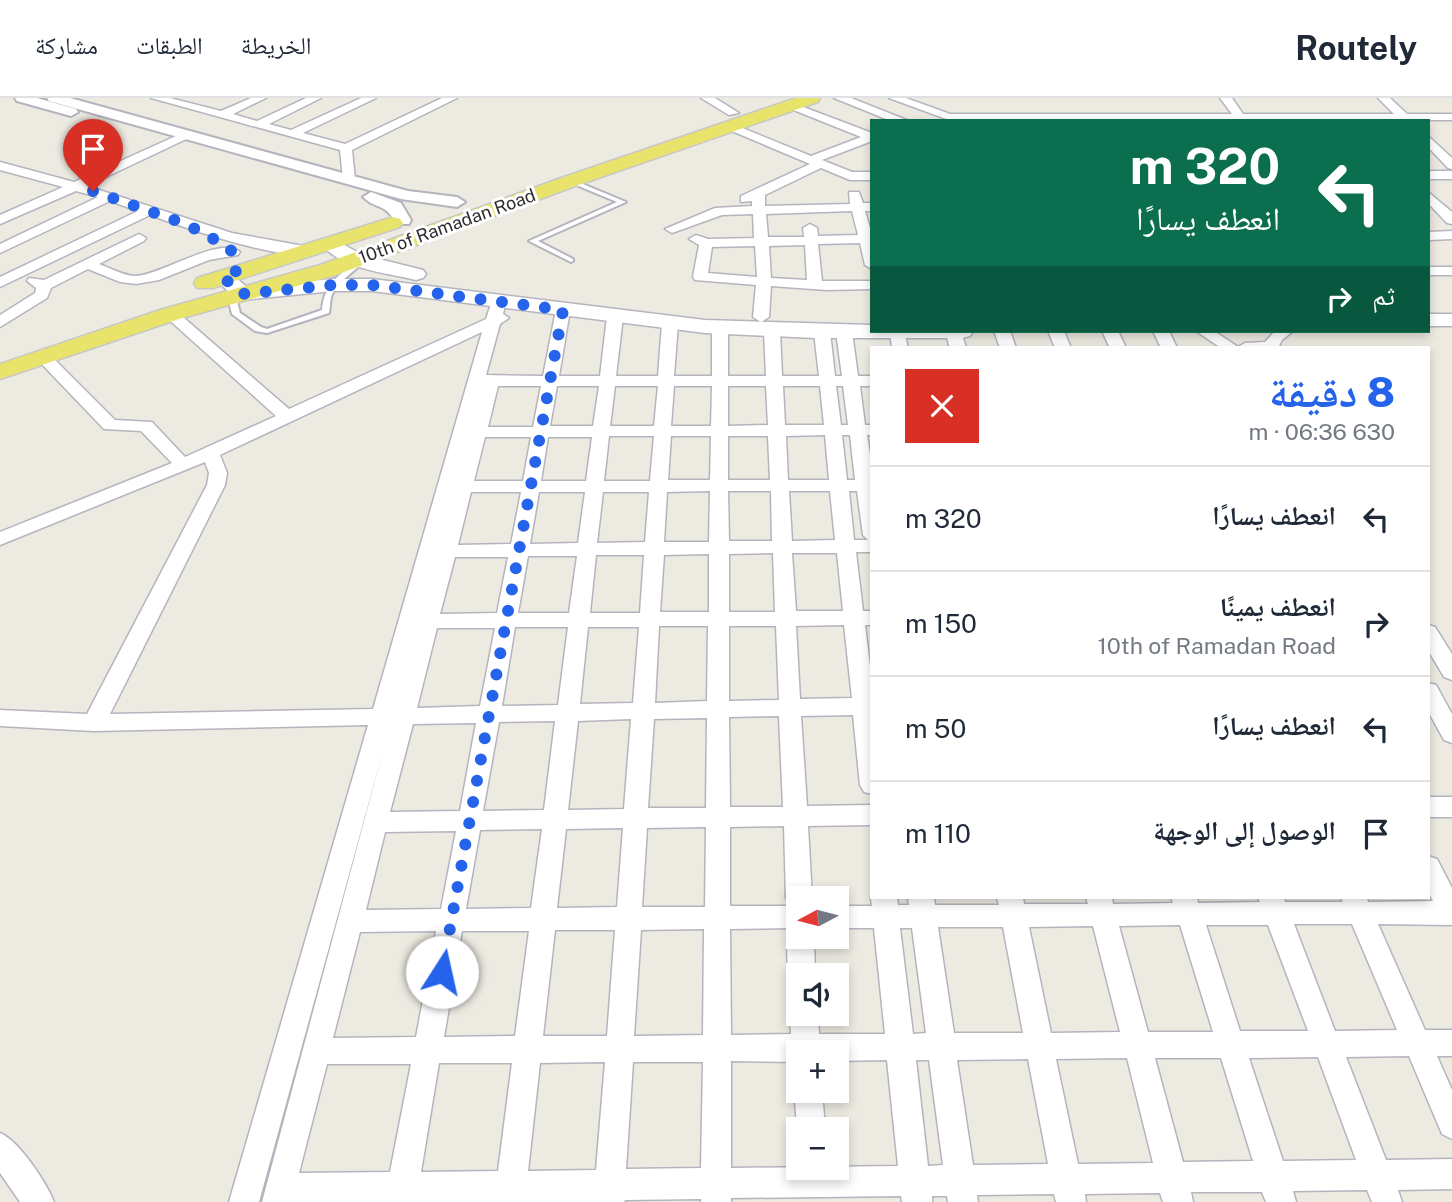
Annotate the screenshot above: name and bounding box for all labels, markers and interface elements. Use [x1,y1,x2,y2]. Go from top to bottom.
text: Routely [1295,29,1417,67]
text: مشاركة [35,31,98,59]
text: الطبقات [136,31,203,59]
text: الخريطة [241,31,311,59]
pin [63,119,123,191]
icon: arrive [74,130,112,168]
text: 320 m [1130,137,1280,195]
icon: left [1304,147,1395,238]
street label: 10th of Ramadan Road [356,184,538,268]
text: انعطف يسارًا [1136,200,1280,237]
icon: right [1320,280,1358,318]
text: ثم [1372,280,1395,311]
text: 8 دقيقة [1269,367,1395,416]
button: close [905,369,979,443]
text: 630 m · 06:36 [1249,418,1395,445]
text: انعطف يسارًا [1212,500,1336,531]
icon: left [1357,500,1395,538]
text: 320 m [905,503,982,534]
text: انعطف يمينًا [1220,591,1336,622]
icon: right [1357,605,1395,643]
text: 150 m [905,608,977,639]
text: 10th of Ramadan Road [1097,632,1336,659]
text: انعطف يسارًا [1212,710,1336,741]
icon: left [1357,710,1395,748]
text: 50 m [905,713,966,744]
text: الوصول إلى الوجهة [1153,815,1336,846]
icon: arrive [1357,815,1395,853]
text: 110 m [905,818,971,849]
north arrow [786,886,849,948]
map controls [786,886,849,1180]
position arrow [405,935,479,1009]
button: sound [786,963,849,1026]
button: + [786,1040,849,1103]
button: − [786,1117,849,1180]

